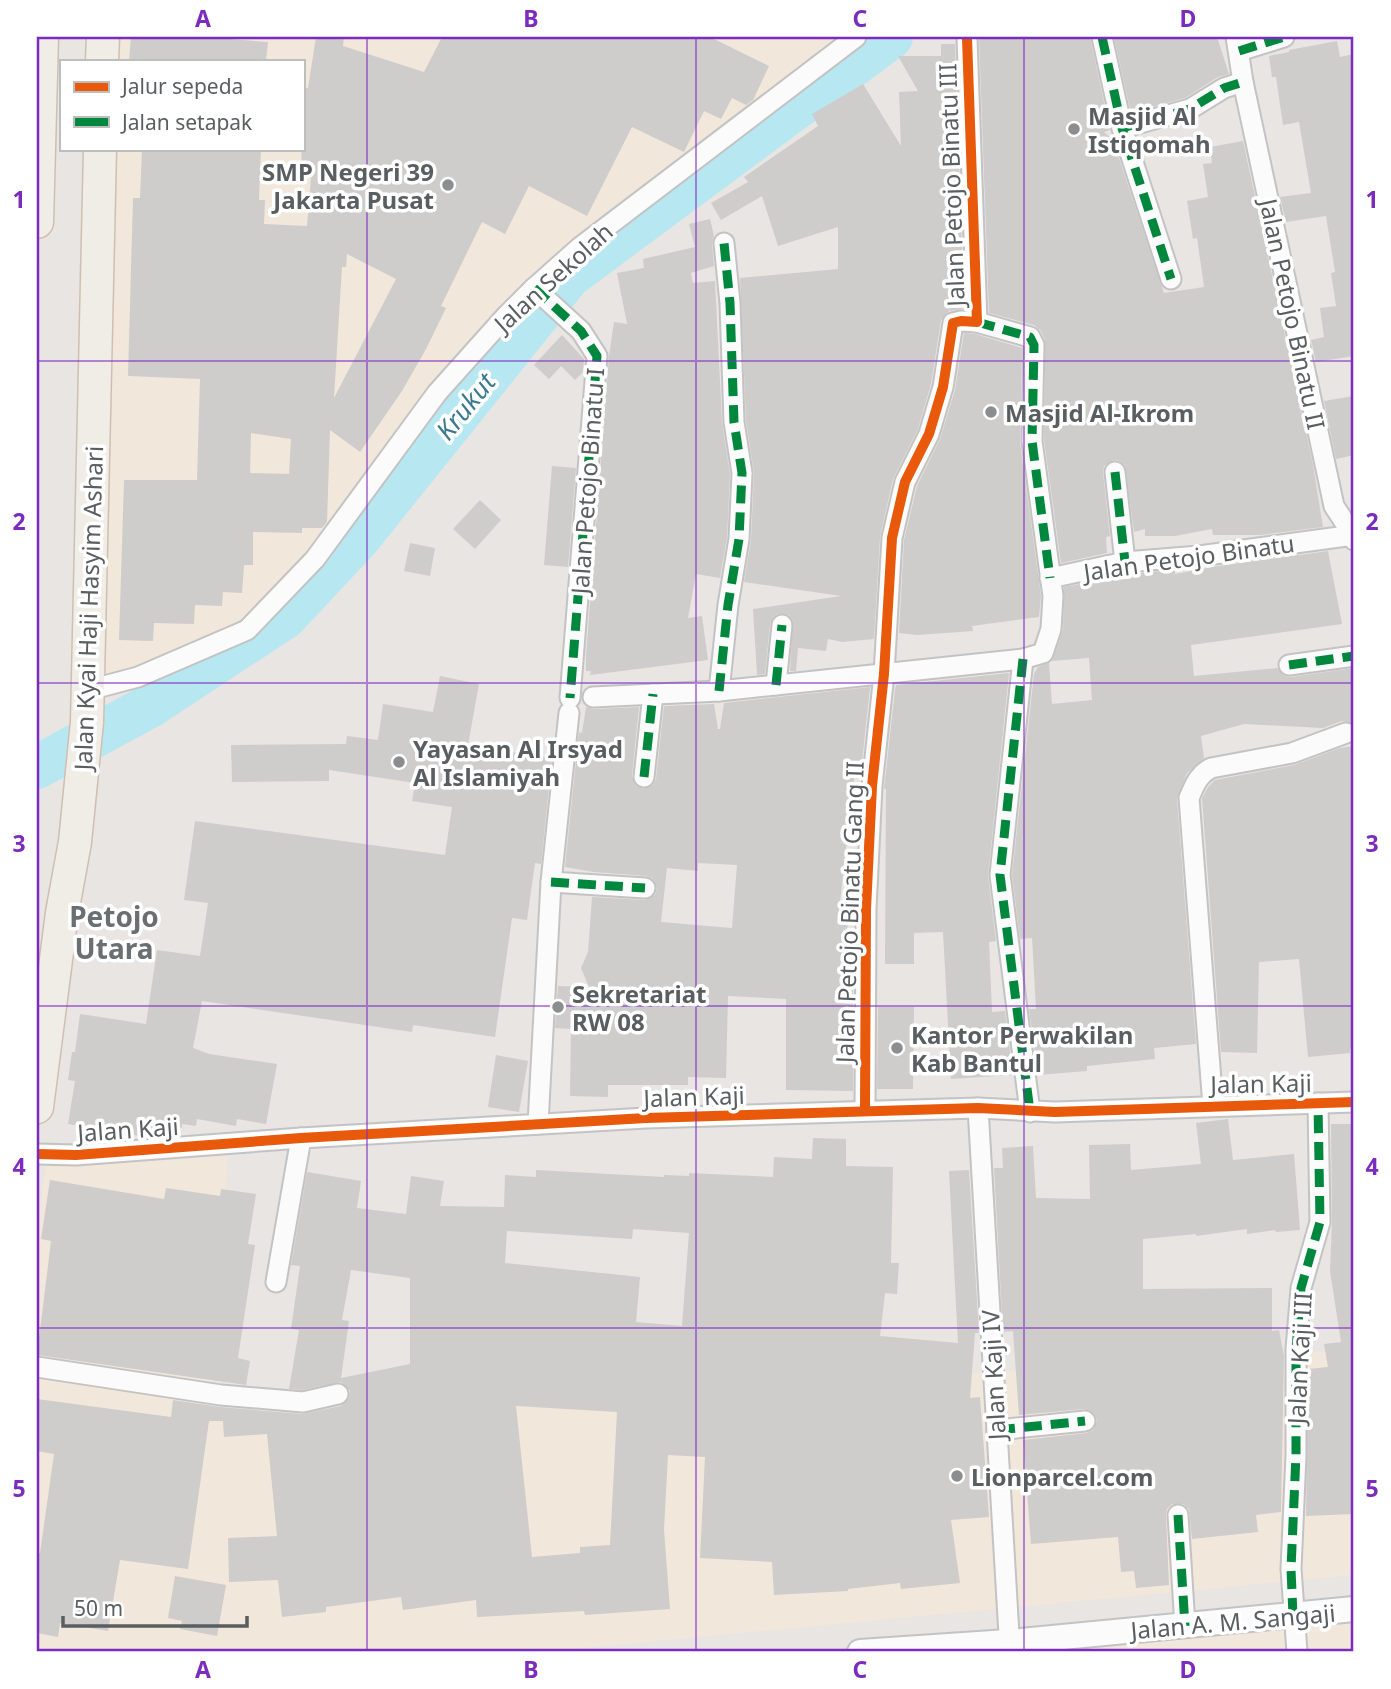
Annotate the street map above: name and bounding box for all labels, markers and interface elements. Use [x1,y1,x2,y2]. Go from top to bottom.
text: A [195,2,211,34]
text: B [523,2,539,34]
text: C [853,2,868,34]
text: D [1180,2,1196,34]
legend [60,60,304,150]
street label: Jalan Petojo Binatu III [930,63,972,309]
text: Jalur sepeda [120,72,243,100]
place label: Masjid Al Istiqomah [1088,99,1211,160]
text: Jalan setapak [120,108,253,136]
marker: Masjid Al Istiqomah [1066,121,1082,137]
place label: SMP Negeri 39 Jakarta Pusat [262,155,434,216]
marker: SMP Negeri 39 Jakarta Pusat [440,177,456,193]
text: 1 [12,183,26,215]
text: 1 [1365,183,1379,215]
street label: Jalan Petojo Binatu II [1252,194,1334,432]
street label: Jalan Sekolah [485,215,620,341]
water label: Krukut [427,364,504,447]
street label: Jalan Petojo Binatu I [562,367,611,597]
place label: Masjid Al-Ikrom [1005,396,1194,429]
marker: Masjid Al-Ikrom [983,404,999,420]
street label: Jalan Kyai Haji Hasyim Ashari [66,445,110,773]
text: 2 [12,505,26,537]
text: 2 [1365,505,1379,537]
street label: Jalan Petojo Binatu [1079,526,1297,588]
place label: Yayasan Al Irsyad Al Islamiyah [413,732,623,793]
marker: Yayasan Al Irsyad Al Islamiyah [391,754,407,770]
street label: Jalan Petojo Binatu Gang II [827,761,871,1065]
text: 3 [12,827,26,859]
text: 3 [1365,827,1379,859]
district label: Petojo Utara [69,897,159,967]
place label: Sekretariat RW 08 [572,977,707,1038]
marker: Sekretariat RW 08 [550,999,566,1015]
place label: Kantor Perwakilan Kab Bantul [911,1018,1133,1079]
marker: Kantor Perwakilan Kab Bantul [889,1040,905,1056]
street label: Jalan Kaji [1208,1066,1312,1100]
street label: Jalan Kaji [641,1078,745,1114]
street label: Jalan Kaji [74,1109,180,1149]
text: 4 [12,1150,26,1182]
text: 4 [1365,1150,1379,1182]
street label: Jalan Kaji III [1279,1291,1319,1427]
street label: Jalan Kaji IV [973,1309,1013,1443]
place label: Lionparcel.com [971,1460,1153,1493]
marker: Lionparcel.com [949,1468,965,1484]
text: 5 [12,1472,26,1504]
text: 5 [1365,1472,1379,1504]
scale bar [63,1584,247,1628]
text: 50 m [74,1594,123,1622]
street label: Jalan A. M. Sangaji [1127,1596,1337,1647]
text: A [195,1653,211,1685]
text: B [523,1653,539,1685]
text: C [853,1653,868,1685]
text: D [1180,1653,1196,1685]

